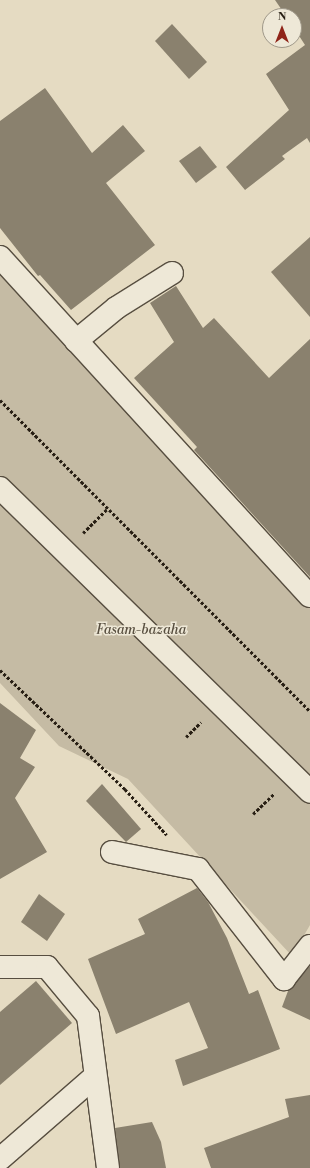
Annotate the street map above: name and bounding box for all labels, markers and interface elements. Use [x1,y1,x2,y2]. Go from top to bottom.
north arrow [262,8,302,48]
text: N [278,10,286,24]
park label: Fasam-bazaha [96,622,186,638]

